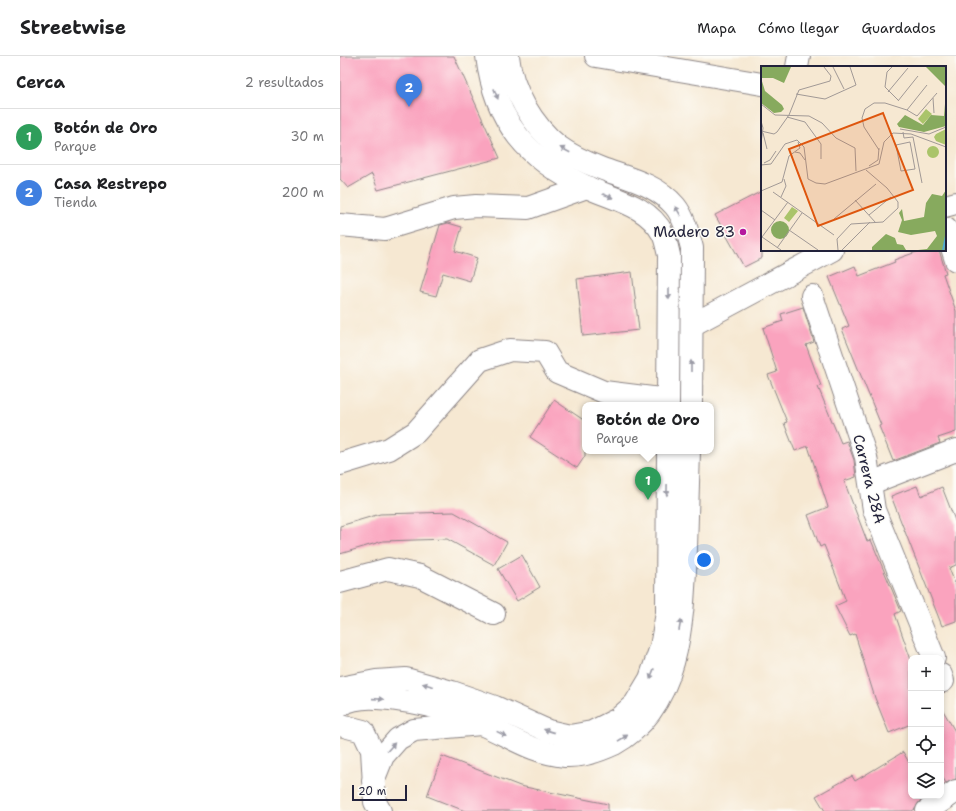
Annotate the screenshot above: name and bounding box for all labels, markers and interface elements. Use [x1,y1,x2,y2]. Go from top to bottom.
text: Streetwise [20,15,126,40]
text: Mapa [697,19,736,37]
text: Cómo llegar [758,19,839,37]
text: Guardados [861,19,936,37]
inset map [761,66,946,251]
text: Cerca [16,71,65,93]
text: 2 resultados [245,74,324,91]
pin: 2 [396,74,422,107]
one-way arrow [493,88,499,100]
text: Botón de Oro [54,118,158,138]
text: 1 [26,128,32,145]
text: 30 m [290,128,324,145]
text: Parque [54,138,97,155]
one-way arrow [560,147,571,153]
text: Casa Restrepo [54,174,167,194]
text: 2 [24,184,34,201]
text: 200 m [282,184,324,201]
one-way arrow [603,193,615,199]
text: Tienda [54,194,97,211]
one-way arrow [674,205,681,217]
place label: Madero 83 [653,222,735,242]
marker: Madero 83 [738,227,748,237]
one-way arrow [666,288,672,301]
one-way arrow [688,359,694,372]
popup [582,402,714,454]
text: Botón de Oro [596,410,700,430]
text: Parque [596,430,639,447]
street label: Carrera 28A [848,432,890,526]
pin: 1 [635,467,661,500]
one-way arrow [664,484,671,496]
your location [694,550,714,570]
one-way arrow [678,619,684,632]
map controls [908,655,944,799]
button: + [908,655,944,691]
one-way arrow [648,668,654,680]
one-way arrow [422,682,434,688]
button: − [908,691,944,727]
one-way arrow [372,695,384,702]
button: locate [908,727,944,763]
one-way arrow [543,728,555,734]
one-way arrow [496,731,507,737]
one-way arrow [618,734,628,742]
one-way arrow [386,743,395,752]
button: layers [908,763,944,799]
scale bar [352,783,407,802]
text: 20 m [358,784,386,799]

